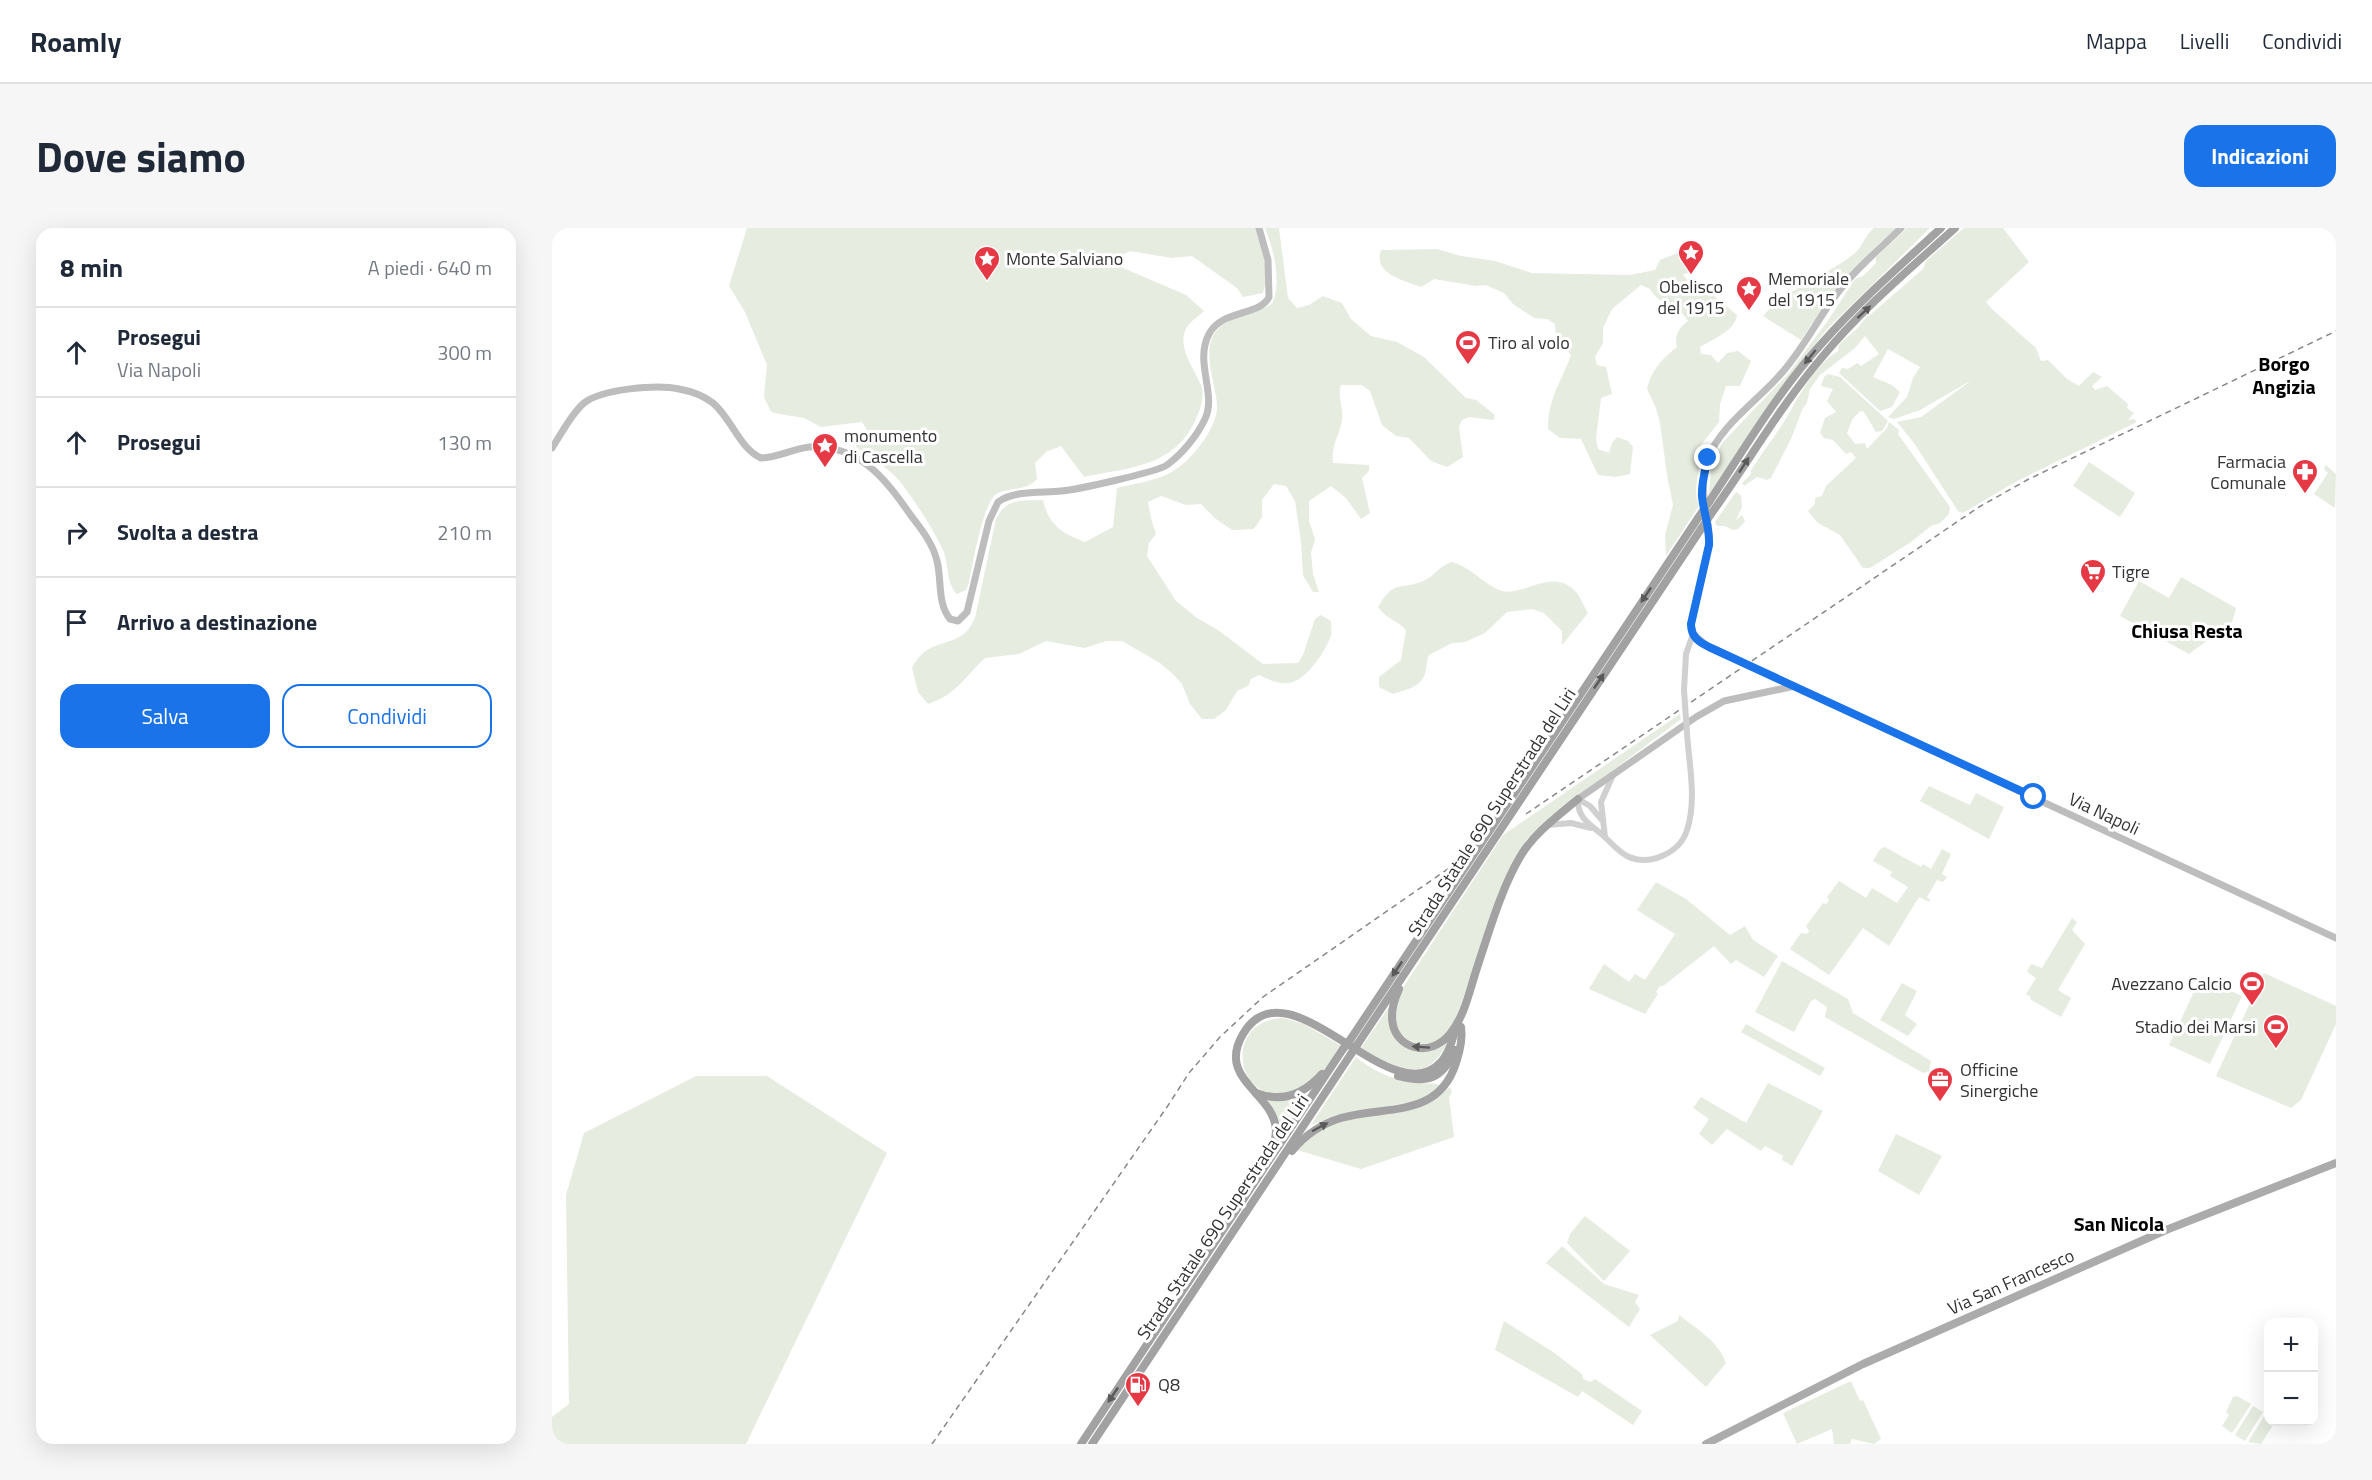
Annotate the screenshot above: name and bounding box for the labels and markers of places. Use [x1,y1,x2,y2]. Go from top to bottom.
place icon: Obelisco del 1915 [1676,238,1706,276]
place icon: Monte Salviano [972,244,1002,282]
place label: Monte Salviano [1006,245,1123,272]
place label: Memoriale del 1915 [1768,265,1849,313]
place label: Obelisco del 1915 [1657,273,1725,321]
place icon: Memoriale del 1915 [1734,274,1764,312]
sports icon: Tiro al volo [1453,328,1483,366]
place label: Tiro al volo [1488,329,1570,356]
place label: monumento di Cascella [844,422,937,470]
place icon: monumento di Cascella [810,431,840,469]
place label: Farmacia Comunale [2210,448,2286,496]
pharmacy icon: Farmacia Comunale [2290,457,2320,495]
supermarket icon: Tigre [2078,557,2108,595]
place label: Tigre [2112,558,2150,585]
sports icon: Avezzano Calcio [2237,969,2267,1007]
place label: Avezzano Calcio [2111,970,2232,997]
sports icon: Stadio dei Marsi [2261,1012,2291,1050]
place label: Stadio dei Marsi [2135,1013,2256,1040]
place label: Officine Sinergiche [1960,1056,2038,1104]
office icon: Officine Sinergiche [1925,1065,1955,1103]
fuel station icon: Q8 [1123,1370,1153,1408]
place label: Q8 [1158,1371,1180,1398]

